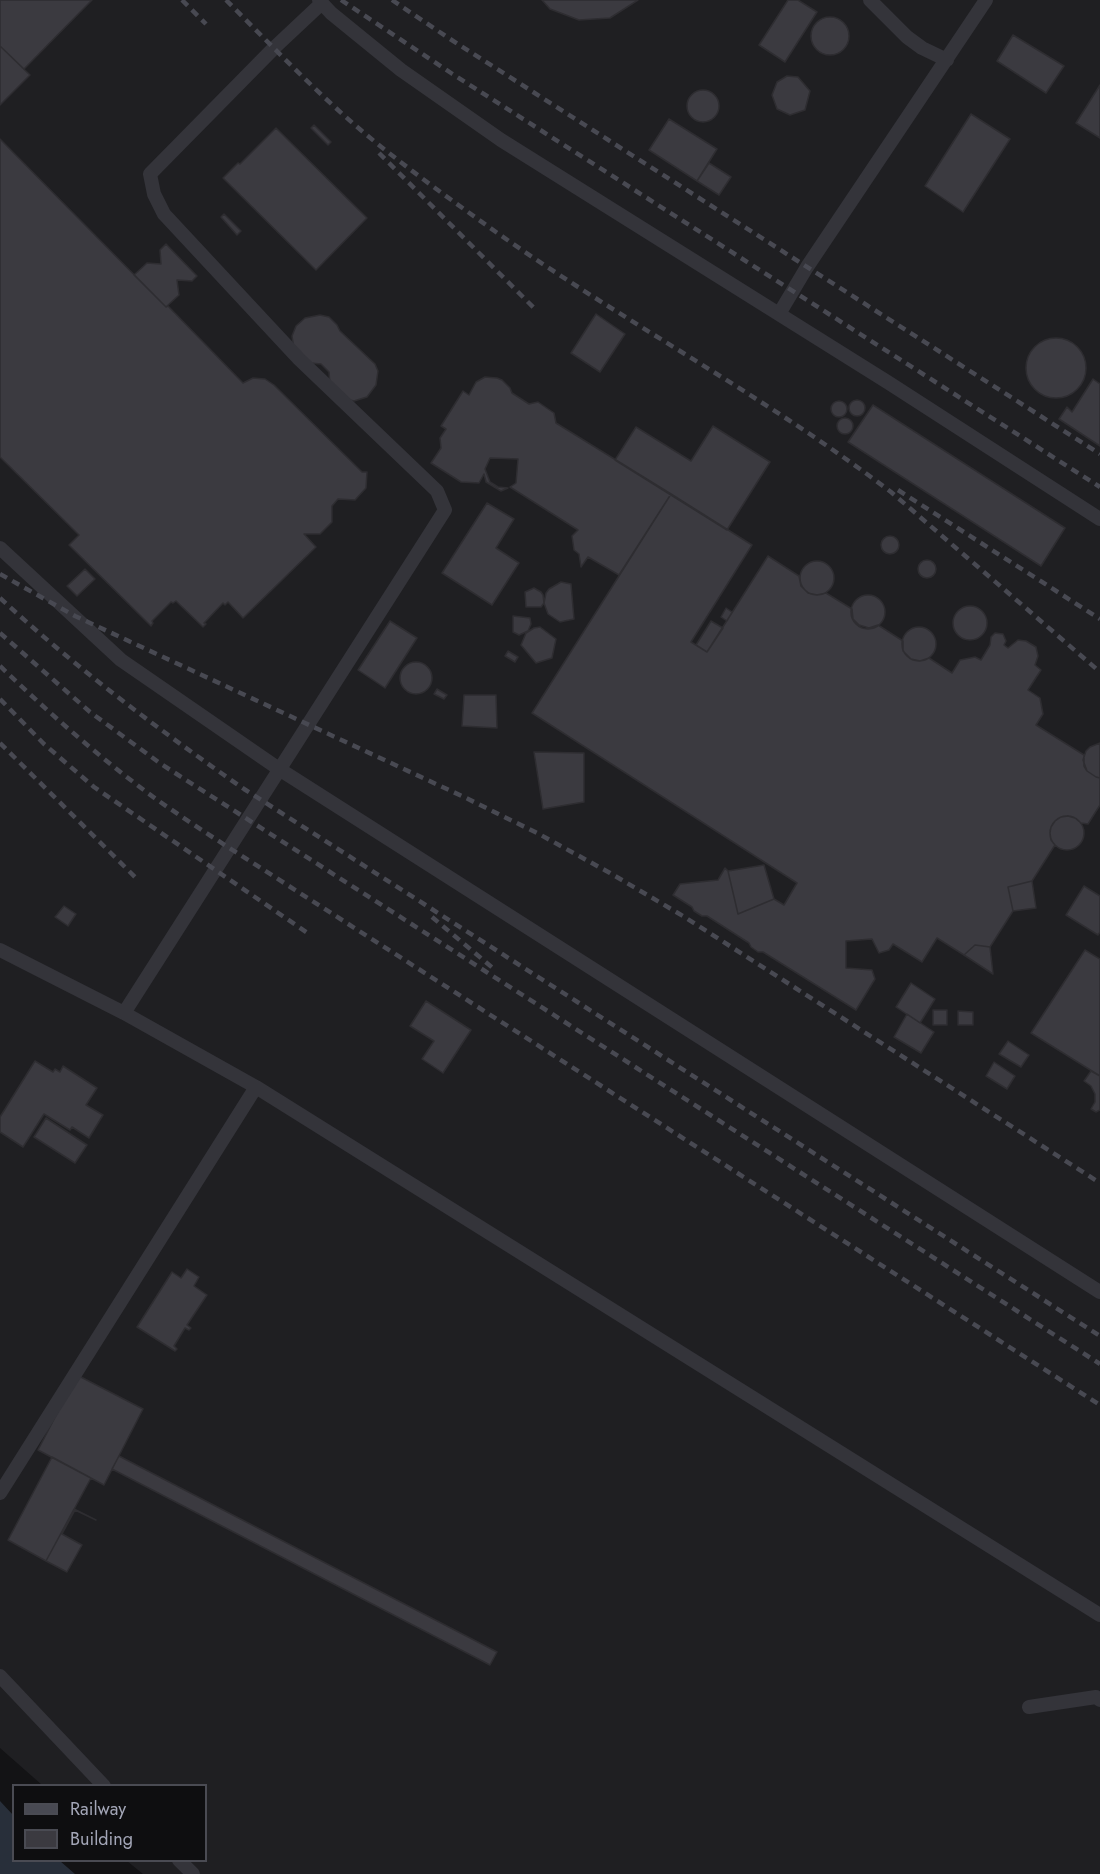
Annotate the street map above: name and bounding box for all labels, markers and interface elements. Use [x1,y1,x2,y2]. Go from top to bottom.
legend [12,1784,207,1862]
text: Railway [70,1796,126,1822]
text: Building [70,1826,133,1852]

